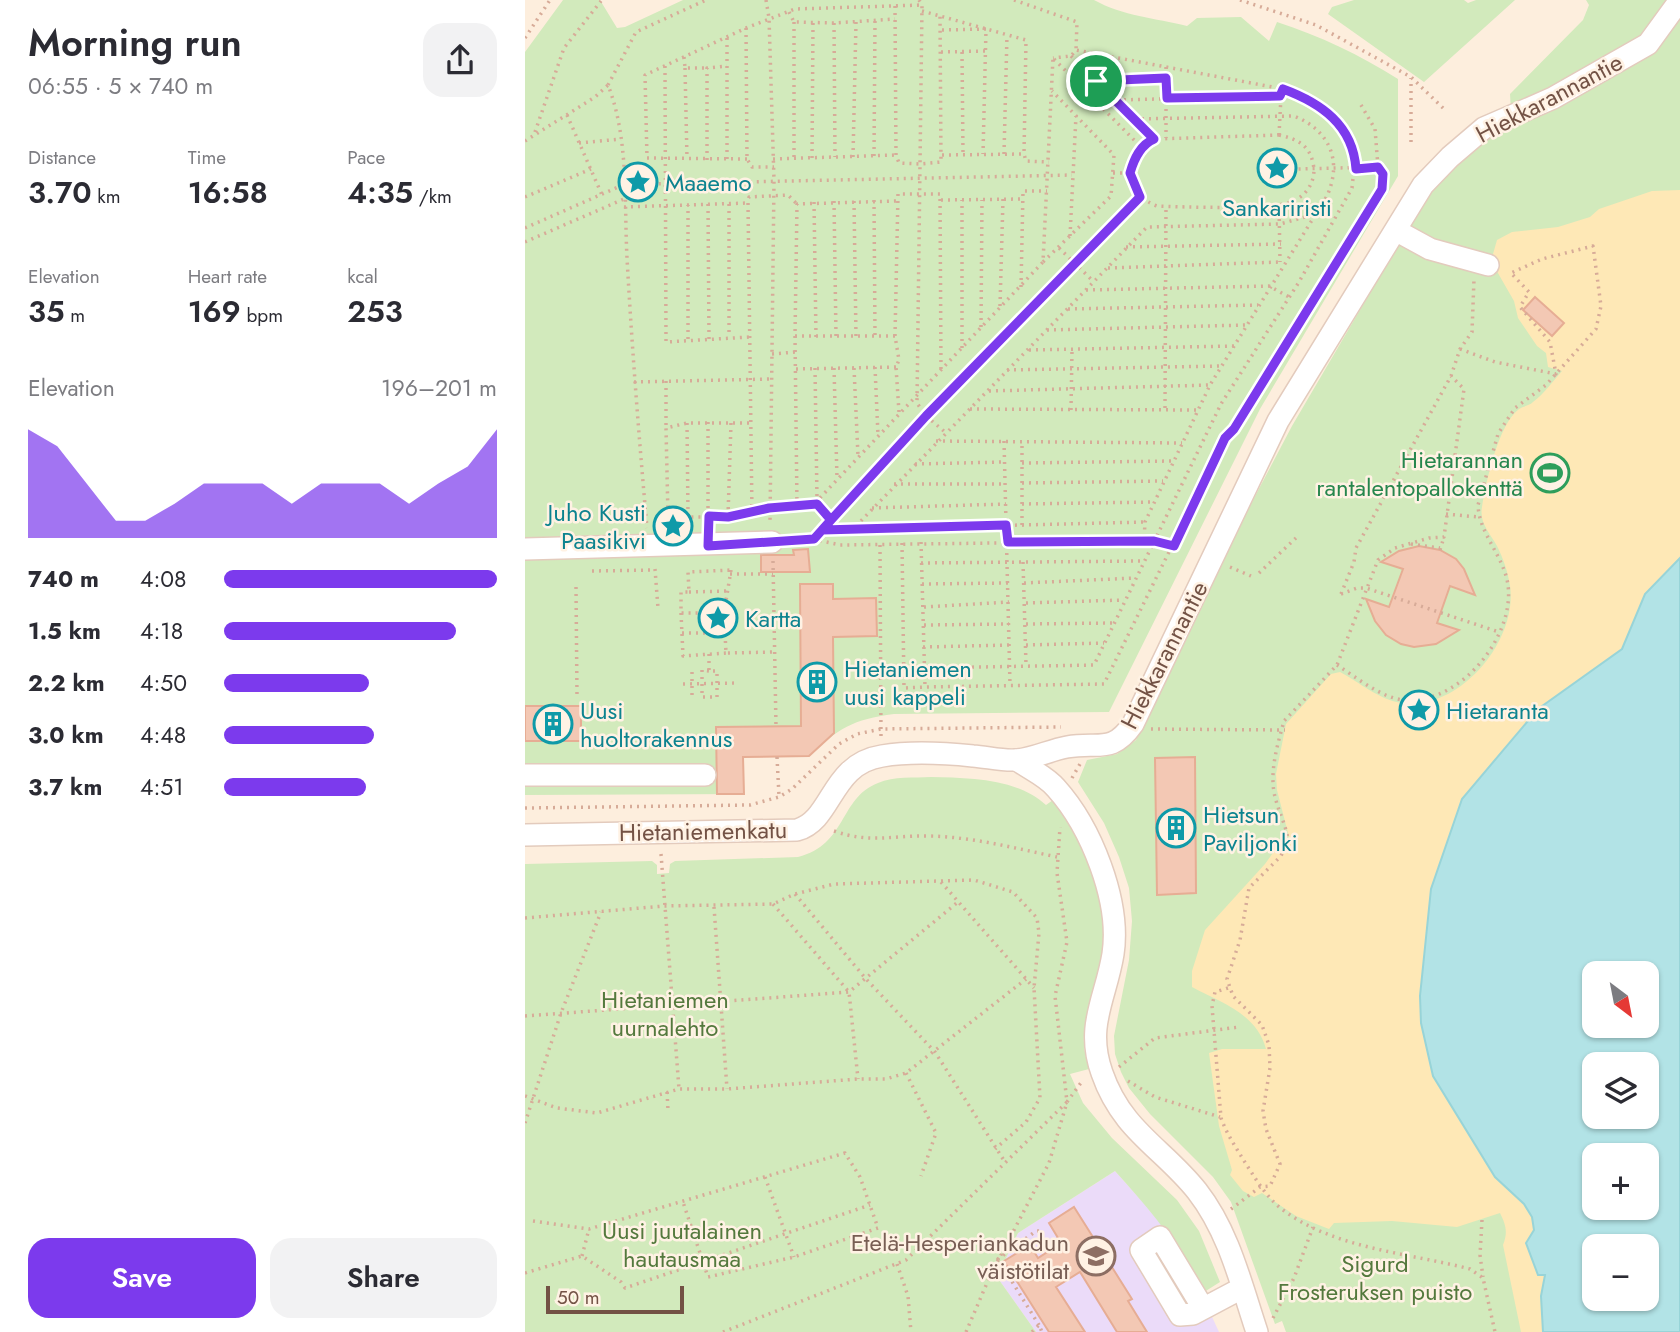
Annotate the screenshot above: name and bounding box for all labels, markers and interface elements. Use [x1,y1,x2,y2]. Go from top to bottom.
text: Morning run [28,15,242,70]
button: share [423,23,497,97]
street label: Hiekkarannantie [1469,45,1629,151]
pin [1066,51,1126,111]
icon: arrive [1077,62,1115,100]
text: 06:55 · 5 × 740 m [28,69,213,103]
text: Distance [28,144,96,171]
text: Time [188,144,226,171]
text: Pace [347,144,385,171]
place icon: Sankariristi [1256,147,1298,189]
place icon: Maaemo [617,161,659,203]
place label: Maaemo [665,165,752,200]
text: 3.70 [28,171,92,214]
text: 16:58 [188,171,268,214]
text: 4:35 [347,171,413,214]
text: km [92,183,120,210]
text: /km [413,183,452,210]
place label: Sankariristi [1222,190,1332,225]
text: Elevation [28,263,100,290]
text: Heart rate [188,263,267,290]
text: kcal [347,263,378,290]
text: 35 [28,290,65,333]
text: 169 [188,290,241,333]
text: 253 [347,290,403,333]
text: m [65,302,85,329]
text: bpm [241,302,283,329]
text: Elevation [28,371,115,405]
text: 196–201 m [381,371,497,405]
place label: Hietarannan rantalentopallokenttä [1316,442,1523,505]
sports icon: Hietarannan rantalentopallokenttä [1529,452,1571,494]
place label: Juho Kusti Paasikivi [545,495,646,558]
place icon: Juho Kusti Paasikivi [652,505,694,547]
text: 740 m [28,562,99,596]
text: 4:08 [140,562,187,596]
street label: Hiekkarannantie [1112,575,1216,735]
place icon: Kartta [697,597,739,639]
place label: Kartta [745,601,801,636]
text: 1.5 km [28,614,101,648]
text: 4:18 [140,614,183,648]
place label: Hietaniemen uusi kappeli [844,651,972,714]
building icon: Hietaniemen uusi kappeli [796,661,838,703]
text: 2.2 km [28,666,105,700]
text: 4:50 [140,666,187,700]
place icon: Hietaranta [1398,689,1440,731]
place label: Uusi huoltorakennus [580,693,733,756]
place label: Hietaranta [1446,693,1549,728]
building icon: Uusi huoltorakennus [532,703,574,745]
text: 3.0 km [28,718,104,752]
text: 4:48 [140,718,186,752]
text: 3.7 km [28,770,102,804]
text: 4:51 [140,770,184,804]
place label: Hietsun Paviljonki [1203,797,1298,860]
building icon: Hietsun Paviljonki [1155,807,1197,849]
street label: Hietaniemenkatu [618,812,788,850]
north arrow [1582,961,1659,1038]
map controls [1582,961,1659,1311]
park label: Hietaniemen uurnalehto [601,982,729,1045]
button: layers [1582,1052,1659,1129]
button: + [1582,1143,1659,1220]
park label: Uusi juutalainen hautausmaa [602,1213,762,1276]
place label: Etelä-Hesperiankadun väistötilat [851,1225,1069,1288]
button: − [1582,1234,1659,1311]
school or university icon: Etelä-Hesperiankadun väistötilat [1075,1235,1117,1277]
button: Save [28,1238,256,1318]
button: Share [270,1238,497,1318]
park label: Sigurd Frosteruksen puisto [1278,1246,1472,1309]
scale bar [546,1283,684,1315]
text: 50 m [557,1284,600,1311]

